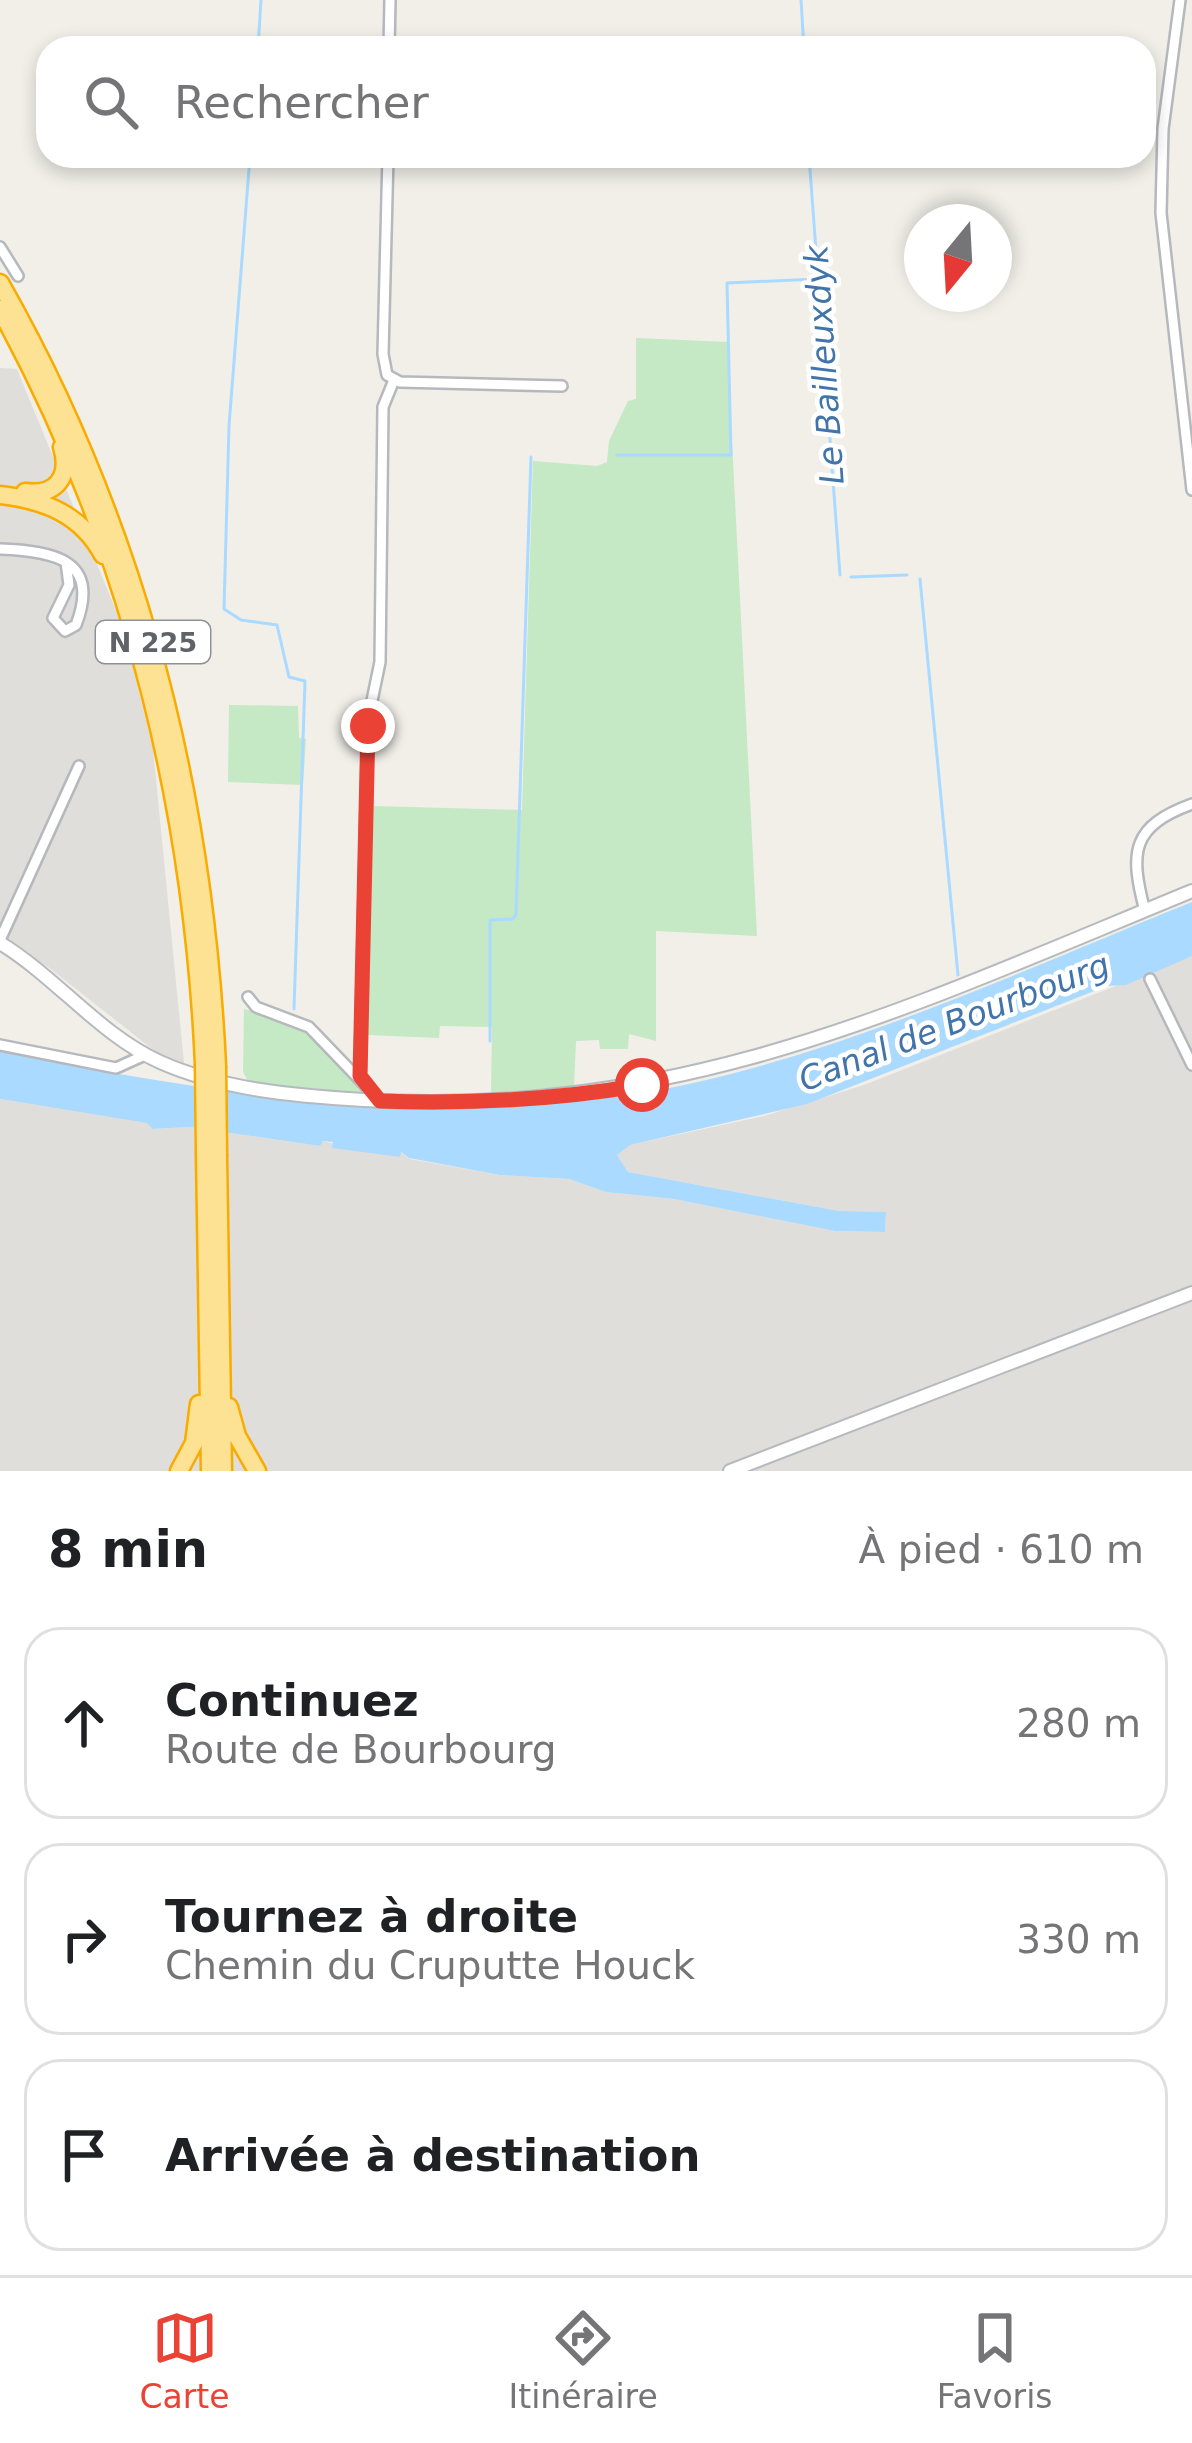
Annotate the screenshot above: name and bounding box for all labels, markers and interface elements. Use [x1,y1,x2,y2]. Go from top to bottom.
search box [36,36,1156,168]
icon: search [78,69,144,135]
text: Rechercher [174,76,429,129]
north arrow [904,204,1012,312]
water label: Le Bailleuxdyk [796,242,852,486]
road number: N 225 [96,621,210,663]
route end [341,699,395,753]
water label: Canal de Bourbourg [793,945,1115,1099]
route start [615,1058,669,1112]
text: 8 min [48,1520,208,1579]
text: À pied · 610 m [859,1527,1144,1572]
text: Continuez [165,1674,419,1727]
icon: ahead [51,1690,117,1756]
text: 280 m [1016,1701,1141,1746]
text: Route de Bourbourg [165,1727,557,1772]
text: Tournez à droite [165,1890,578,1943]
icon: right [51,1906,117,1972]
text: 330 m [1016,1917,1141,1962]
text: Chemin du Cruputte Houck [165,1943,695,1988]
icon: arrive [51,2122,117,2188]
text: Arrivée à destination [165,2129,700,2182]
tab: Carte [139,2305,230,2416]
tab: Itinéraire [509,2305,658,2416]
tab: Favoris [937,2305,1053,2416]

